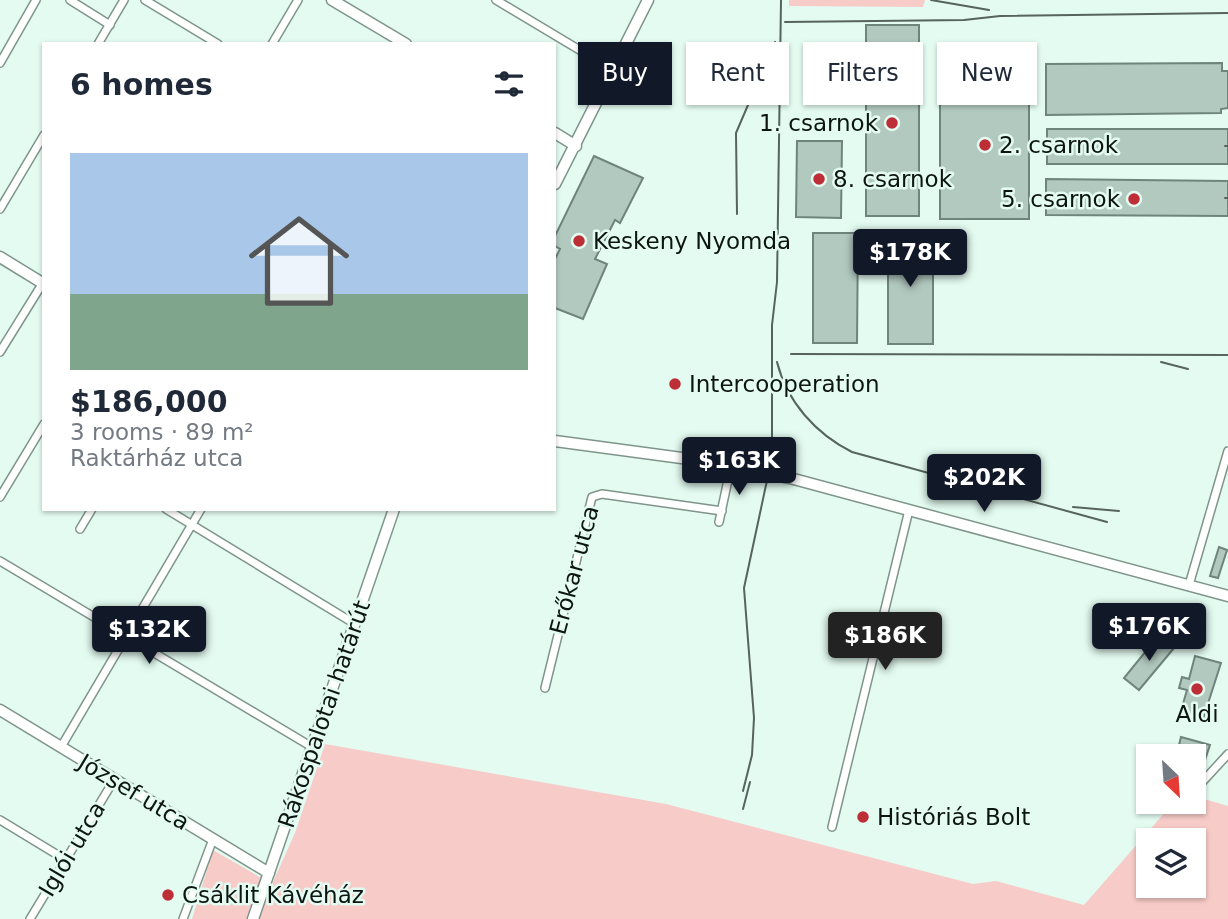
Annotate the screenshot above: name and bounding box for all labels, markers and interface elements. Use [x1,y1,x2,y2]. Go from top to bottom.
chip: Buy [578,42,672,105]
chip: Rent [686,42,789,105]
chip: Filters [803,42,923,105]
chip: New [937,42,1037,105]
icon: filters [490,65,528,103]
text: 6 homes [70,67,213,102]
place label: 1. csarnok [759,110,879,136]
marker: 1. csarnok [884,115,900,131]
place label: 2. csarnok [999,132,1119,158]
marker: 2. csarnok [977,137,993,153]
place label: 8. csarnok [833,166,953,192]
marker: 8. csarnok [811,171,827,187]
place label: 5. csarnok [1001,186,1121,212]
marker: 5. csarnok [1126,191,1142,207]
icon: home [236,198,362,324]
place label: Keskeny Nyomda [593,228,791,254]
pin: $178K [861,230,959,289]
marker: Keskeny Nyomda [571,233,587,249]
text: $178K [869,239,951,265]
place label: Intercooperation [689,371,880,397]
marker: Intercooperation [667,376,683,392]
text: $186,000 [70,384,228,419]
text: 3 rooms · 89 m² [70,419,254,445]
pin: $163K [690,438,788,497]
text: Raktárház utca [70,445,243,471]
text: $163K [698,447,780,473]
pin: $202K [935,454,1033,514]
text: $202K [943,464,1025,490]
street label: Erőkar utca [544,503,604,637]
street label: Rákospalotai határút [273,597,375,831]
pin: $176K [1100,604,1198,663]
pin: $132K [100,606,198,666]
pin: $186K [836,612,934,672]
text: $176K [1108,613,1190,639]
text: $132K [108,616,190,642]
text: $186K [844,622,926,648]
marker: Aldi [1189,681,1205,697]
place label: Aldi [1175,701,1219,727]
north arrow [1136,744,1206,814]
map controls [1136,744,1206,898]
street label: József utca [72,748,194,835]
street label: Iglói utca [34,797,110,901]
place label: Históriás Bolt [877,804,1030,830]
marker: Históriás Bolt [855,809,871,825]
button: layers [1136,828,1206,898]
place label: Csáklit Kávéház [182,882,364,908]
marker: Csáklit Kávéház [160,887,176,903]

